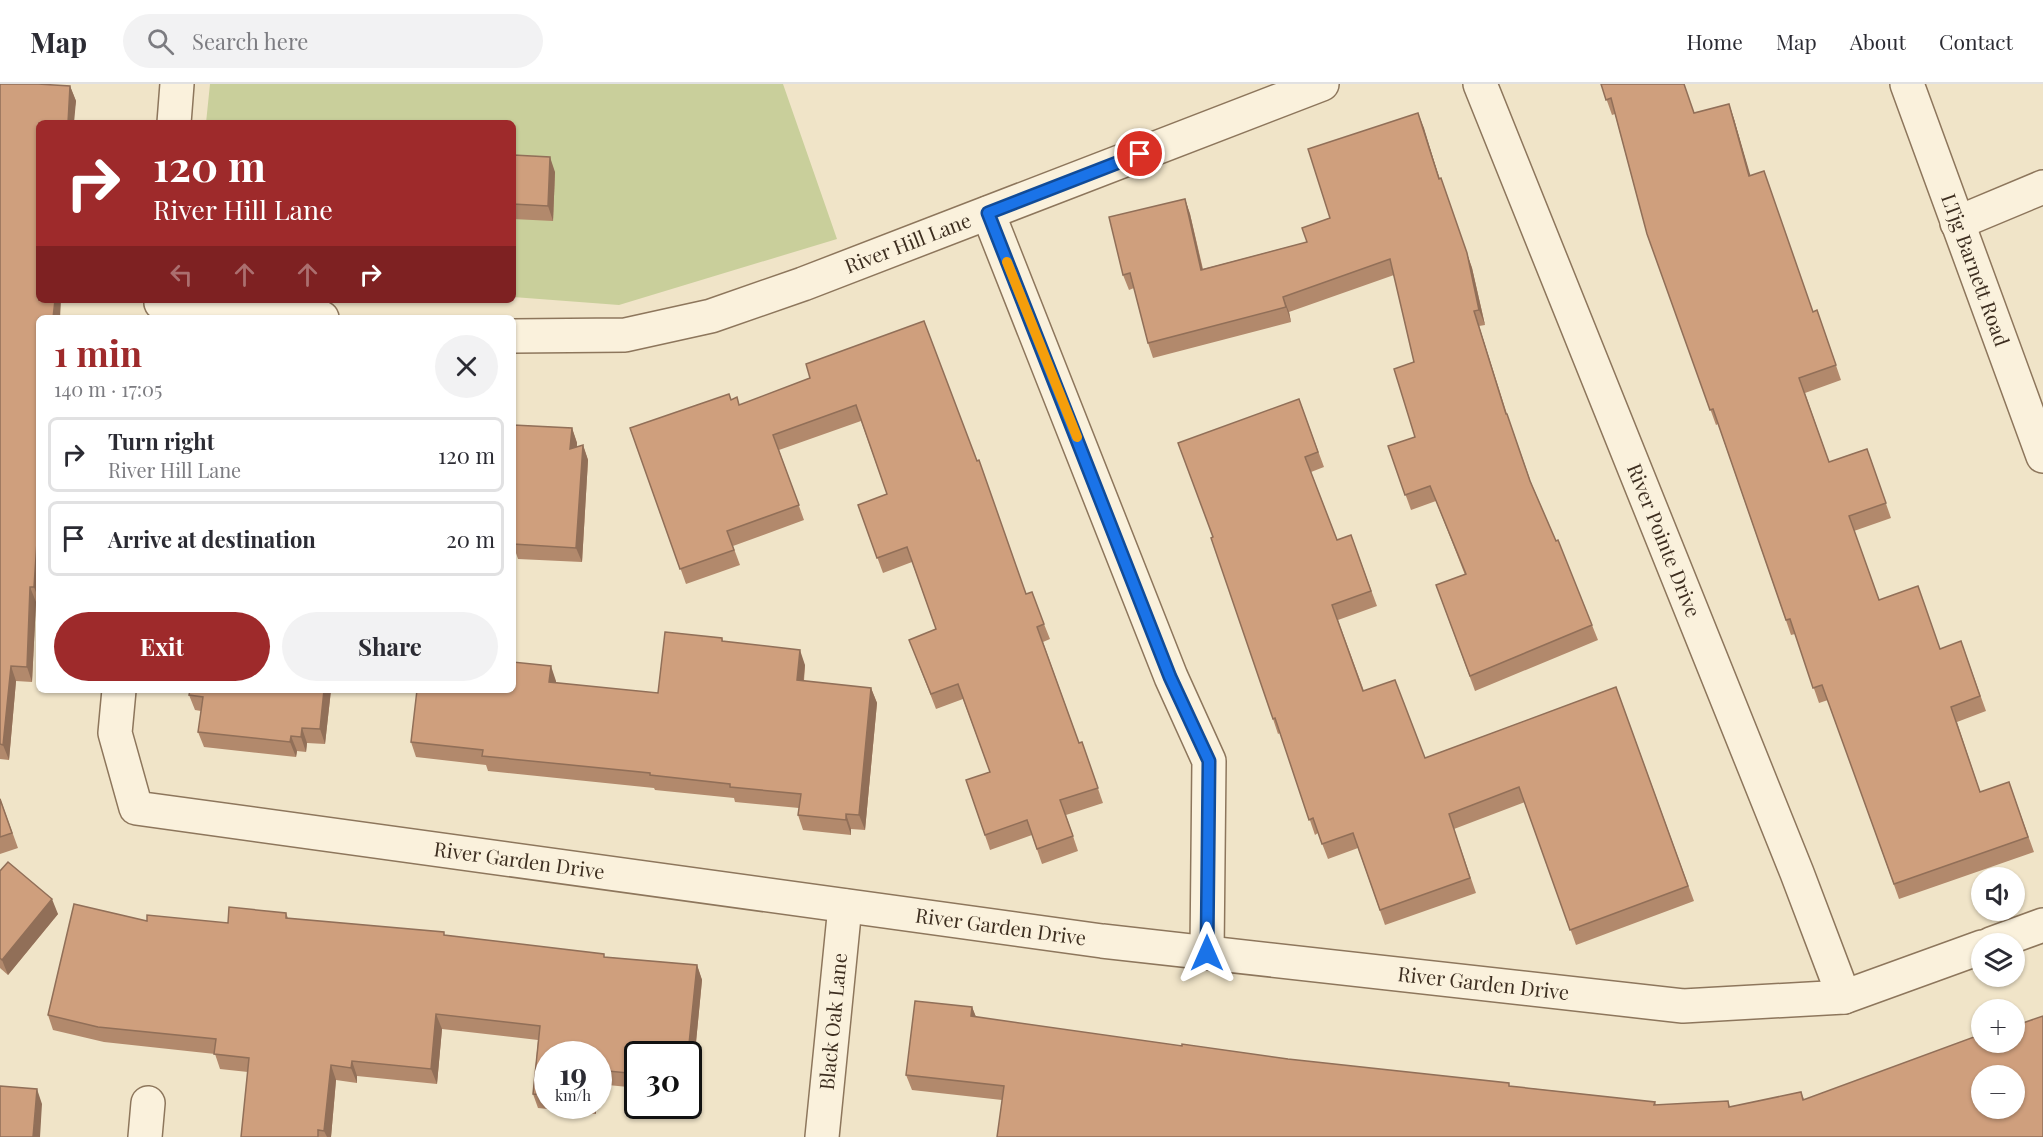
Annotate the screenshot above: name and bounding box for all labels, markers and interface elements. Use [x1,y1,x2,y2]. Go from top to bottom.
search box [123,14,543,68]
text: Map [30,23,87,60]
icon: search [144,25,177,58]
text: Search here [192,26,308,56]
text: Home [1687,27,1743,55]
text: Map [1776,27,1817,55]
text: About [1850,27,1906,55]
text: Contact [1939,27,2013,55]
pin [1114,128,1165,179]
text: 120 m [153,137,266,193]
icon: arrive [1123,137,1156,170]
icon: right [54,144,132,222]
street label: LTjg Barnett Road [1936,189,2017,350]
text: River Hill Lane [153,191,333,227]
street label: River Hill Lane [840,206,975,279]
icon: left [165,258,198,291]
icon: ahead [228,258,261,291]
icon: ahead [291,258,324,291]
icon: right [354,258,387,291]
text: 1 min [54,328,142,376]
button: close [435,335,498,398]
text: 140 m · 17:05 [54,375,162,402]
text: Turn right [108,426,214,456]
icon: right [57,438,90,471]
text: 120 m [438,440,495,470]
text: River Hill Lane [108,456,241,483]
street label: River Pointe Drive [1622,459,1708,621]
icon: arrive [57,522,90,555]
text: Arrive at destination [108,524,316,554]
text: 20 m [446,524,495,554]
button: Exit [54,612,270,681]
button: Share [282,612,498,681]
street label: River Garden Drive [432,834,607,884]
map controls [1971,867,2025,1119]
button: sound [1971,867,2025,921]
street label: River Garden Drive [914,900,1088,951]
position arrow [1175,921,1239,985]
button: layers [1971,933,2025,987]
street label: Black Oak Lane [812,952,852,1091]
street label: River Garden Drive [1397,959,1571,1005]
button: + [1971,999,2025,1053]
speed limit sign: 30 [624,1041,702,1119]
text: 19 [559,1053,587,1093]
button: − [1971,1065,2025,1119]
text: km/h [555,1085,591,1105]

